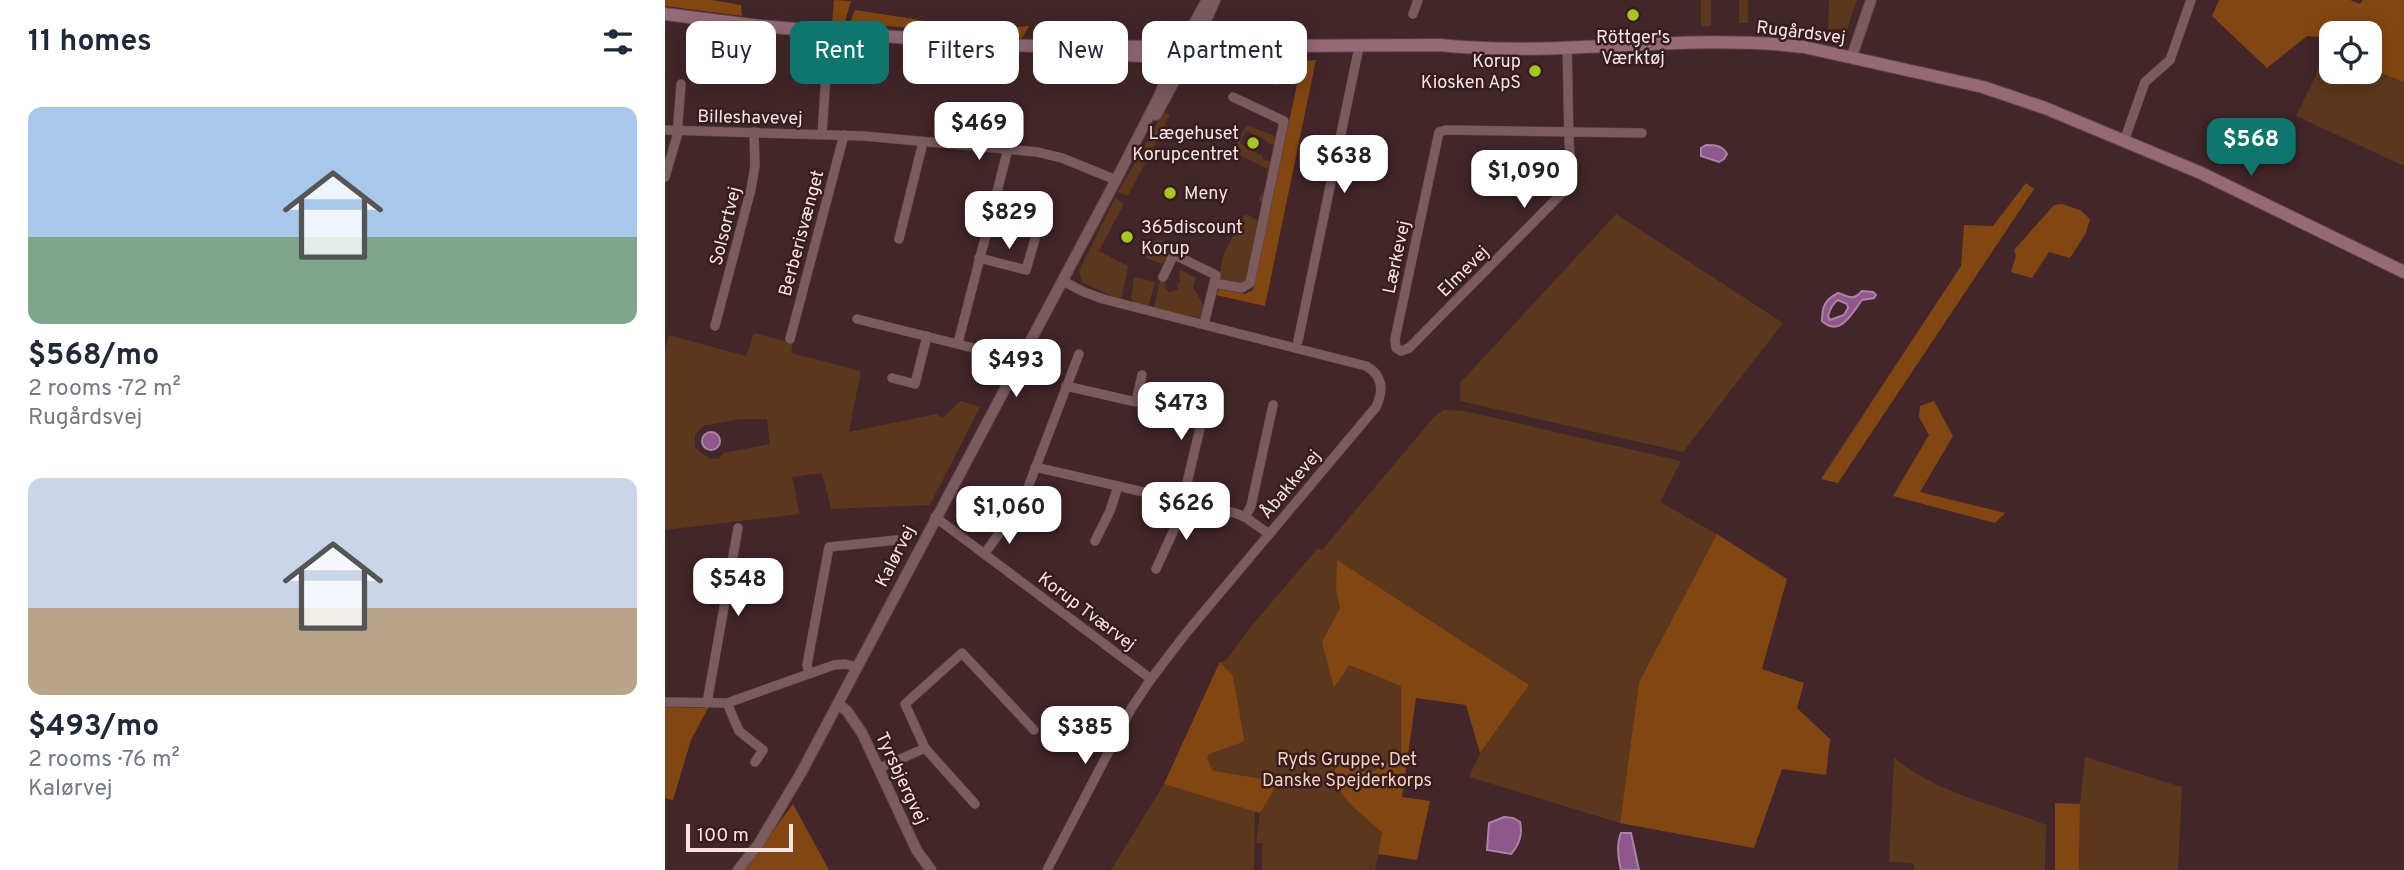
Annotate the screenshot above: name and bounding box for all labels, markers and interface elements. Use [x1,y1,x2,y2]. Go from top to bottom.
marker: Röttger's Værktøj [1625,7,1641,23]
street label: Rugårdsvej [1755,17,1847,50]
chip: Buy [686,21,776,84]
chip: Rent [790,21,889,84]
chip: Filters [903,21,1019,84]
chip: New [1033,21,1128,84]
chip: Apartment [1142,21,1307,84]
map controls [2319,21,2382,84]
button: locate [2319,21,2382,84]
icon: filters [599,23,637,61]
text: 11 homes [28,24,152,61]
place label: Röttger's Værktøj [1596,27,1670,71]
place label: Korup Kiosken ApS [1421,51,1521,95]
marker: Korup Kiosken ApS [1527,63,1543,79]
pin: $469 [938,102,1020,162]
street label: Billeshavevej [697,106,803,131]
text: $469 [951,110,1007,139]
pin: $568 [2210,118,2292,178]
place label: Lægehuset Korupcentret [1132,123,1239,167]
text: $568 [2223,126,2279,155]
marker: Lægehuset Korupcentret [1245,135,1261,151]
pin: $638 [1303,136,1385,195]
text: $638 [1316,143,1372,172]
pin: $1,090 [1467,150,1581,210]
icon: home [270,152,396,278]
text: $1,090 [1487,158,1561,187]
street label: Berberisvænget [775,168,830,299]
place label: Meny [1184,183,1228,206]
street label: Solsortvej [706,184,747,268]
marker: Meny [1162,185,1178,201]
pin: $829 [968,191,1050,251]
text: $829 [981,199,1037,228]
place label: 365discount Korup [1141,217,1243,261]
street label: Lærkevej [1378,219,1416,296]
marker: 365discount Korup [1119,229,1135,245]
street label: Elmevej [1433,241,1495,303]
text: $568/mo [28,338,159,375]
pin: $493 [975,340,1057,399]
text: $493 [988,347,1044,376]
text: 2 rooms · 72 m² [28,375,181,404]
pin: $473 [1140,382,1222,442]
text: $473 [1154,390,1208,419]
text: Rugårdsvej [28,404,142,433]
street label: Åbakkevej [1256,446,1327,524]
pin: $626 [1145,482,1227,542]
pin: $1,060 [952,486,1066,546]
text: $626 [1158,490,1214,519]
text: $1,060 [972,494,1046,523]
street label: Kalørvej [871,522,922,591]
icon: home [270,523,396,649]
pin: $548 [697,558,779,618]
text: $548 [709,566,767,595]
street label: Korup Tværvej [1032,568,1140,657]
pin: $385 [1044,706,1126,766]
text: $493/mo [28,709,159,746]
text: $385 [1057,714,1113,743]
street label: Tyrsbjergvej [869,729,932,829]
text: 2 rooms · 76 m² [28,746,180,775]
park label: Ryds Gruppe, Det Danske Spejderkorps [1262,749,1432,793]
text: Kalørvej [28,775,113,804]
scale bar [686,821,793,853]
text: 100 m [697,824,749,848]

